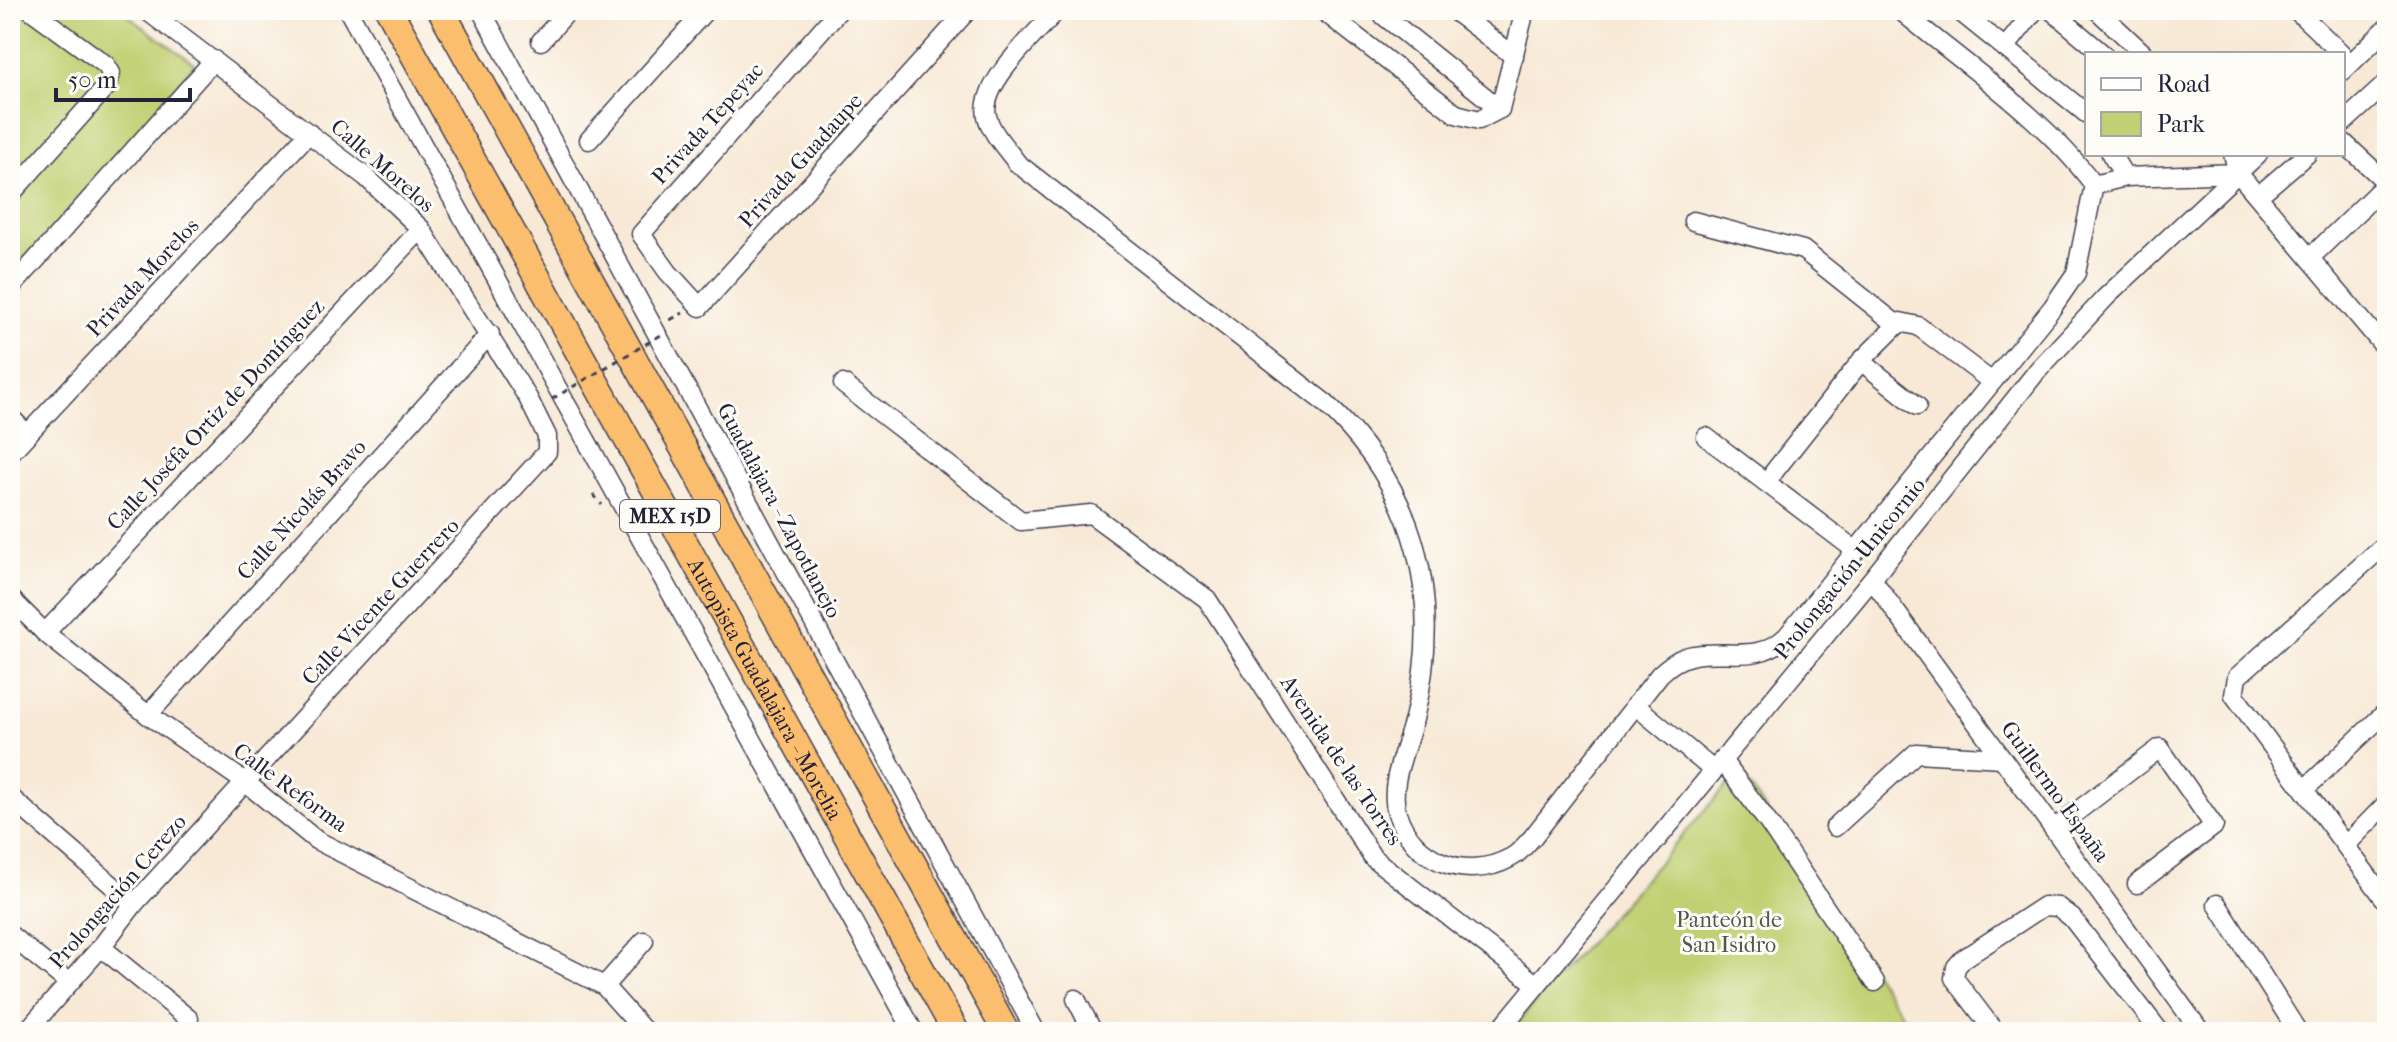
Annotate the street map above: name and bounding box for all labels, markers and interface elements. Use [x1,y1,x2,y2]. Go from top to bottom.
scale bar [56,52,190,102]
legend [2085,52,2345,156]
street label: Privada Tepeyac [646,57,769,190]
text: 50 m [68,66,117,94]
text: Road [2157,70,2211,98]
street label: Privada Guadaupe [733,88,868,233]
text: Park [2157,110,2205,138]
street label: Calle Morelos [325,114,439,218]
street label: Privada Morelos [81,213,204,342]
street label: Calle Joséfa Ortiz de Domínguez [102,294,330,536]
street label: Guadalajara - Zapotlanejo [711,399,847,622]
street label: Calle Nicolás Bravo [232,434,372,585]
street label: Prolongación Unicornio [1769,473,1931,665]
road number: MEX 15D [620,500,720,532]
street label: Calle Vicente Guerrero [297,513,465,690]
street label: Autopista Guadalajara - Morelia [681,553,848,825]
street label: Avenida de las Torres [1274,670,1408,850]
street label: Guillermo España [1995,716,2115,868]
street label: Calle Reforma [228,738,353,838]
street label: Prolongación Cerezo [44,809,192,974]
park label: Panteón de San Isidro [1676,907,1782,958]

